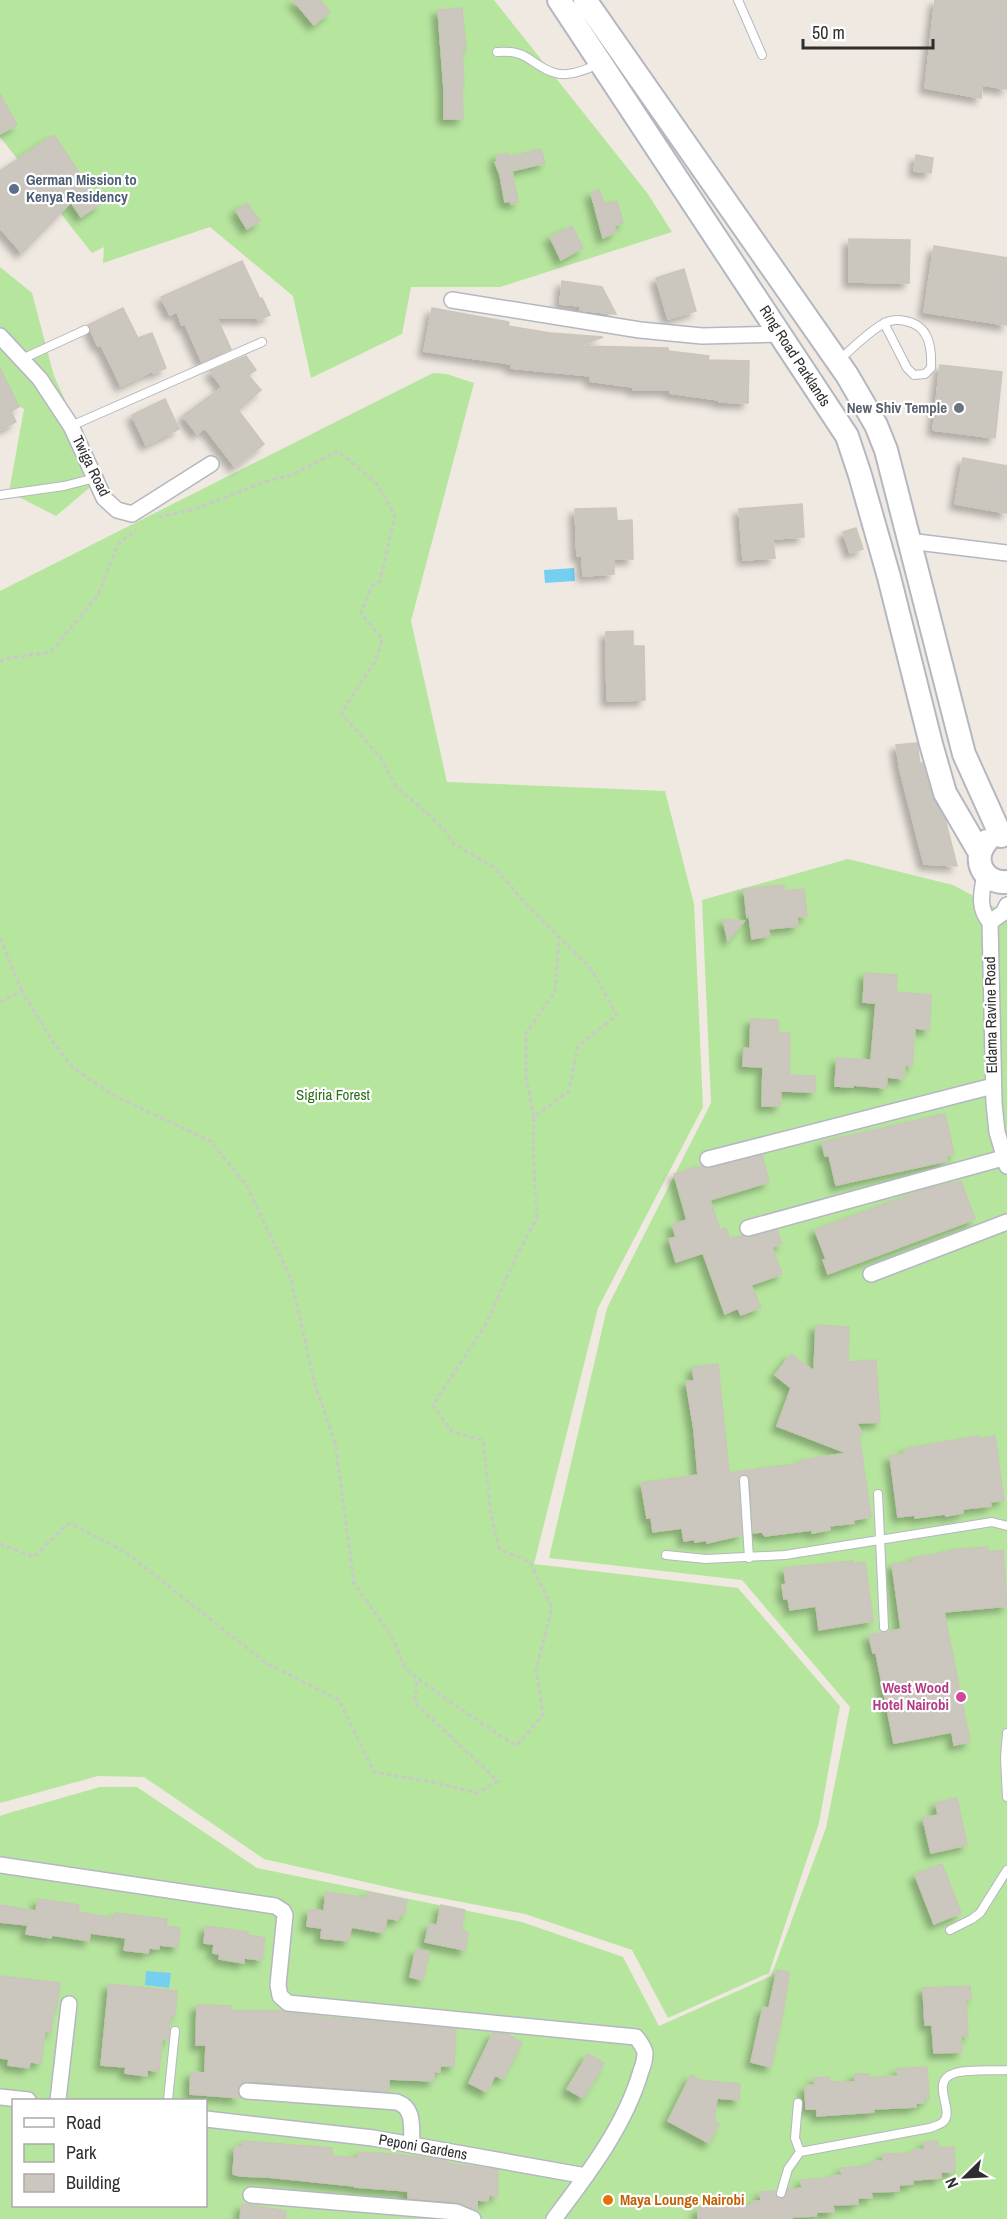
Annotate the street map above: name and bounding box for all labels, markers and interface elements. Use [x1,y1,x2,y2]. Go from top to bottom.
scale bar [803,12,934,50]
text: 50 m [812,20,845,45]
place label: German Mission to Kenya Residency [26,169,137,207]
marker: German Mission to Kenya Residency [7,182,21,196]
street label: Ring Road Parklands [755,301,836,410]
place label: New Shiv Temple [847,397,947,418]
marker: New Shiv Temple [952,401,966,415]
street label: Twiga Road [68,432,115,500]
street label: Eldama Ravine Road [979,956,1002,1074]
park label: Sigiria Forest [296,1084,371,1105]
place label: West Wood Hotel Nairobi [872,1677,949,1715]
marker: West Wood Hotel Nairobi [954,1690,968,1704]
legend [12,2099,207,2207]
text: Road [66,2110,101,2135]
street label: Peponi Gardens [377,2128,469,2165]
text: Park [66,2140,97,2165]
north arrow [935,2147,995,2207]
text: Building [66,2170,121,2195]
text: N [939,2174,963,2192]
place label: Maya Lounge Nairobi [620,2189,744,2210]
marker: Maya Lounge Nairobi [601,2193,615,2207]

